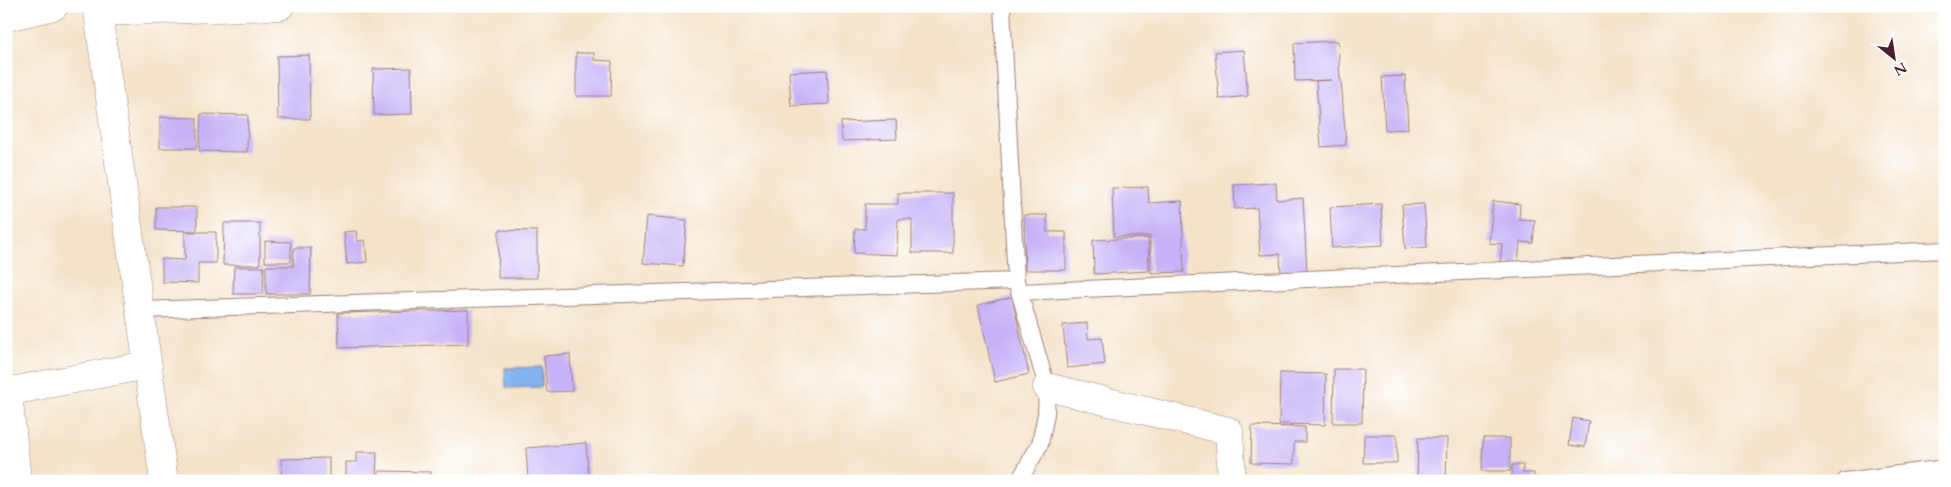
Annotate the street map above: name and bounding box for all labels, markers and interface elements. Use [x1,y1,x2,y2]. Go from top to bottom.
north arrow [1868,32,1918,82]
text: N [1890,58,1910,80]

